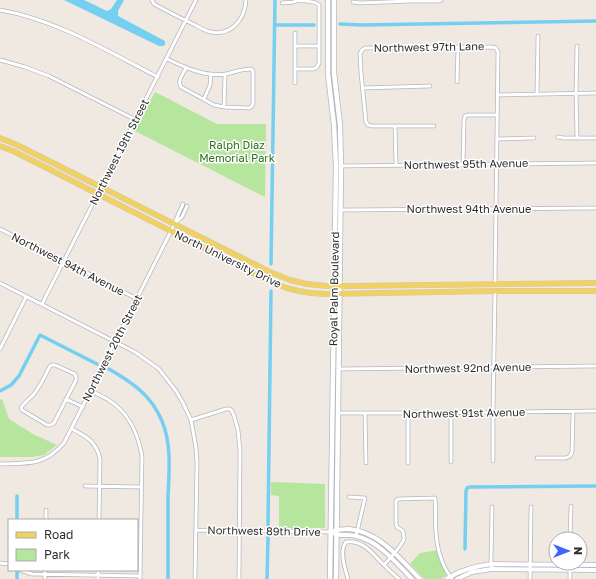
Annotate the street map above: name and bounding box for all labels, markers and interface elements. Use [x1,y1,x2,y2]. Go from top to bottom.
street label: Northwest 97th Lane [373,39,485,54]
street label: Northwest 19th Street [86,97,151,207]
park label: Ralph Diaz Memorial Park [199,138,275,164]
street label: Northwest 95th Avenue [404,156,528,171]
street label: Northwest 94th Avenue [407,202,531,215]
street label: North University Drive [173,227,284,290]
street label: Northwest 94th Avenue [10,229,127,298]
street label: Royal Palm Boulevard [326,232,341,346]
street label: Northwest 20th Street [79,292,144,403]
street label: Northwest 92nd Avenue [404,360,532,375]
street label: Northwest 91st Avenue [403,405,525,420]
legend [8,519,138,571]
street label: Northwest 89th Drive [207,523,321,538]
text: Road [44,527,73,542]
north arrow [548,531,588,571]
text: Park [44,547,70,562]
text: N [572,547,585,555]

